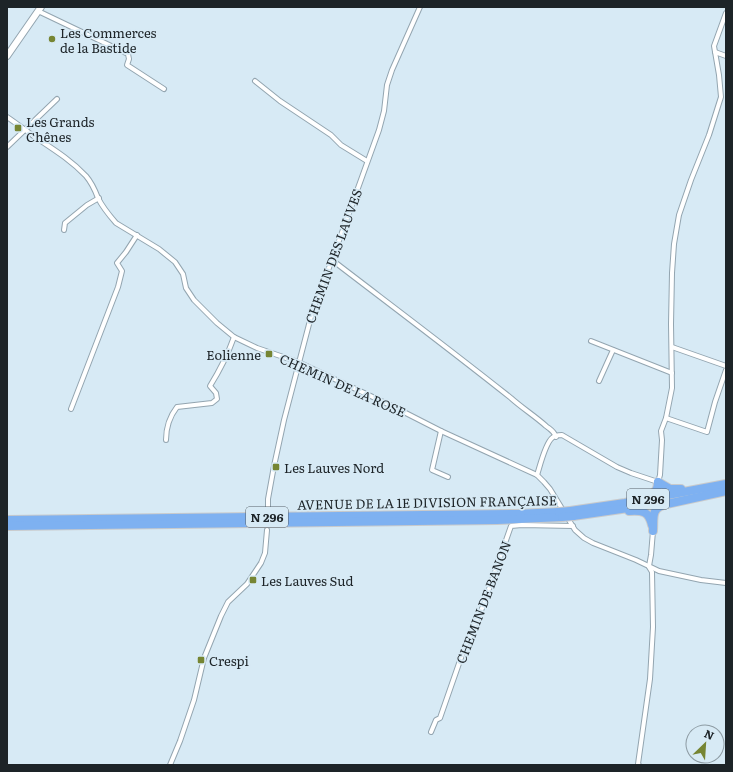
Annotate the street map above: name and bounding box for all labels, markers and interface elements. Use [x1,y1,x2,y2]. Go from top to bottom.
place label: Les Commerces de la Bastide [60,23,157,57]
marker: Les Commerces de la Bastide [47,34,57,44]
place label: Les Grands Chênes [26,112,95,146]
marker: Les Grands Chênes [13,123,23,133]
street label: CHEMIN DES LAUVES [300,186,366,326]
place label: Eolienne [206,345,261,364]
marker: Eolienne [264,349,274,359]
street label: CHEMIN DE LA ROSE [277,349,409,421]
place label: Les Lauves Nord [284,458,384,477]
marker: Les Lauves Nord [271,462,281,472]
road number: N 296 [627,489,669,509]
street label: AVENUE DE LA 1E DIVISION FRANÇAISE [297,490,557,514]
road number: N 296 [246,507,288,527]
street label: CHEMIN DE BANON [451,538,515,666]
place label: Les Lauves Sud [261,571,353,590]
marker: Les Lauves Sud [248,575,258,585]
place label: Crespi [209,651,250,670]
marker: Crespi [196,655,206,665]
north arrow [685,724,725,764]
text: N [702,725,717,743]

